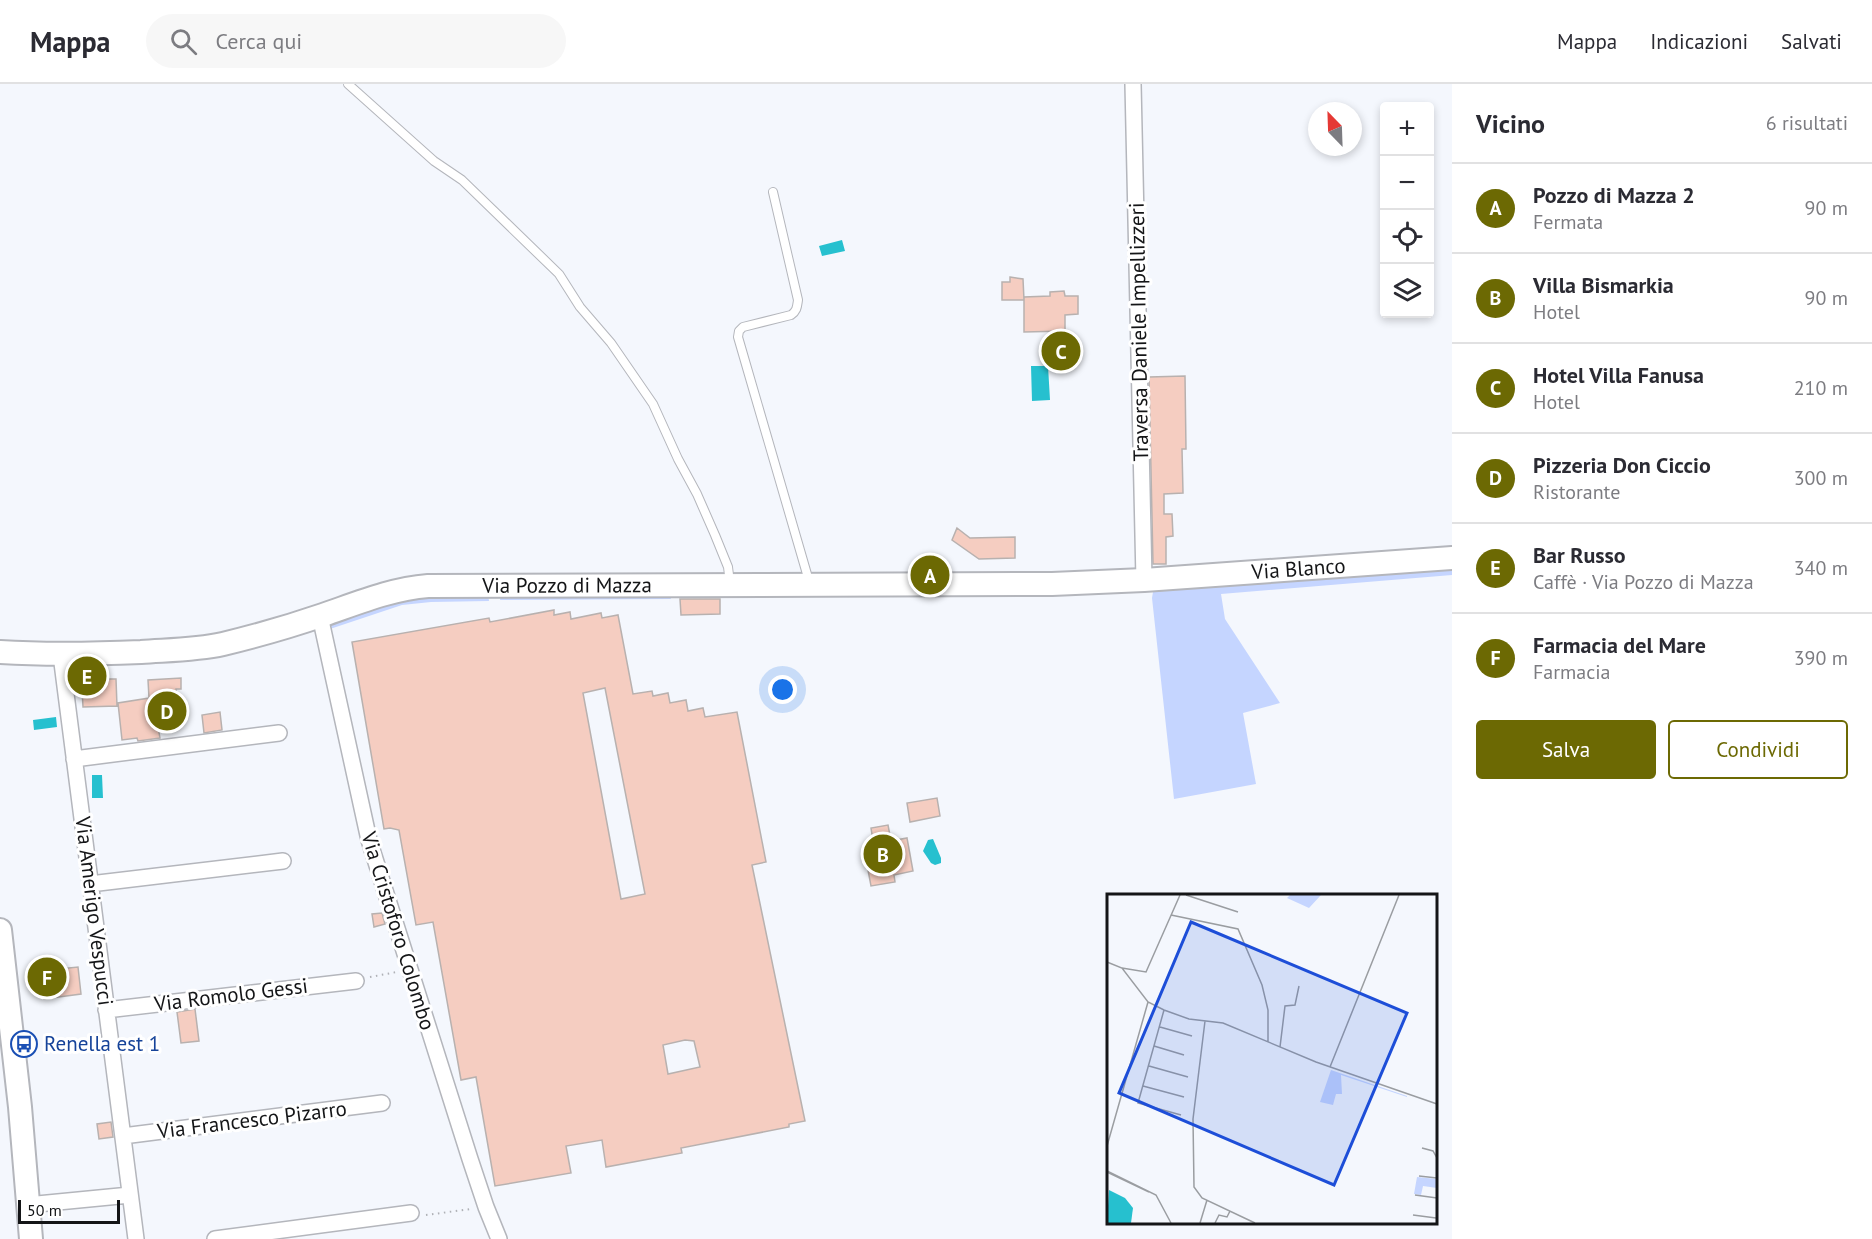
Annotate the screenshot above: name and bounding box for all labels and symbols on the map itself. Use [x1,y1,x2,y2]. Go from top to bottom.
north arrow [1308,102,1362,156]
street label: Traversa Daniele Impellizzeri [1123,202,1154,462]
pin: C [1042,328,1080,374]
pin: A [910,552,950,598]
street label: Via Blanco [1250,552,1346,585]
street label: Via Pozzo di Mazza [481,571,652,599]
pin: E [68,654,106,698]
your location [768,675,797,704]
pin: D [148,688,186,734]
street label: Via Amerigo Vespucci [69,814,119,1007]
street label: Via Cristoforo Colombo [355,827,442,1033]
pin: B [864,832,902,876]
inset map [1107,894,1437,1224]
pin: F [28,954,66,1000]
street label: Via Romolo Gessi [152,972,309,1017]
bus stop icon: Renella est 1 [9,1029,39,1059]
place label: Renella est 1 [44,1030,160,1057]
street label: Via Francesco Pizarro [155,1094,348,1145]
scale bar [18,1197,120,1224]

